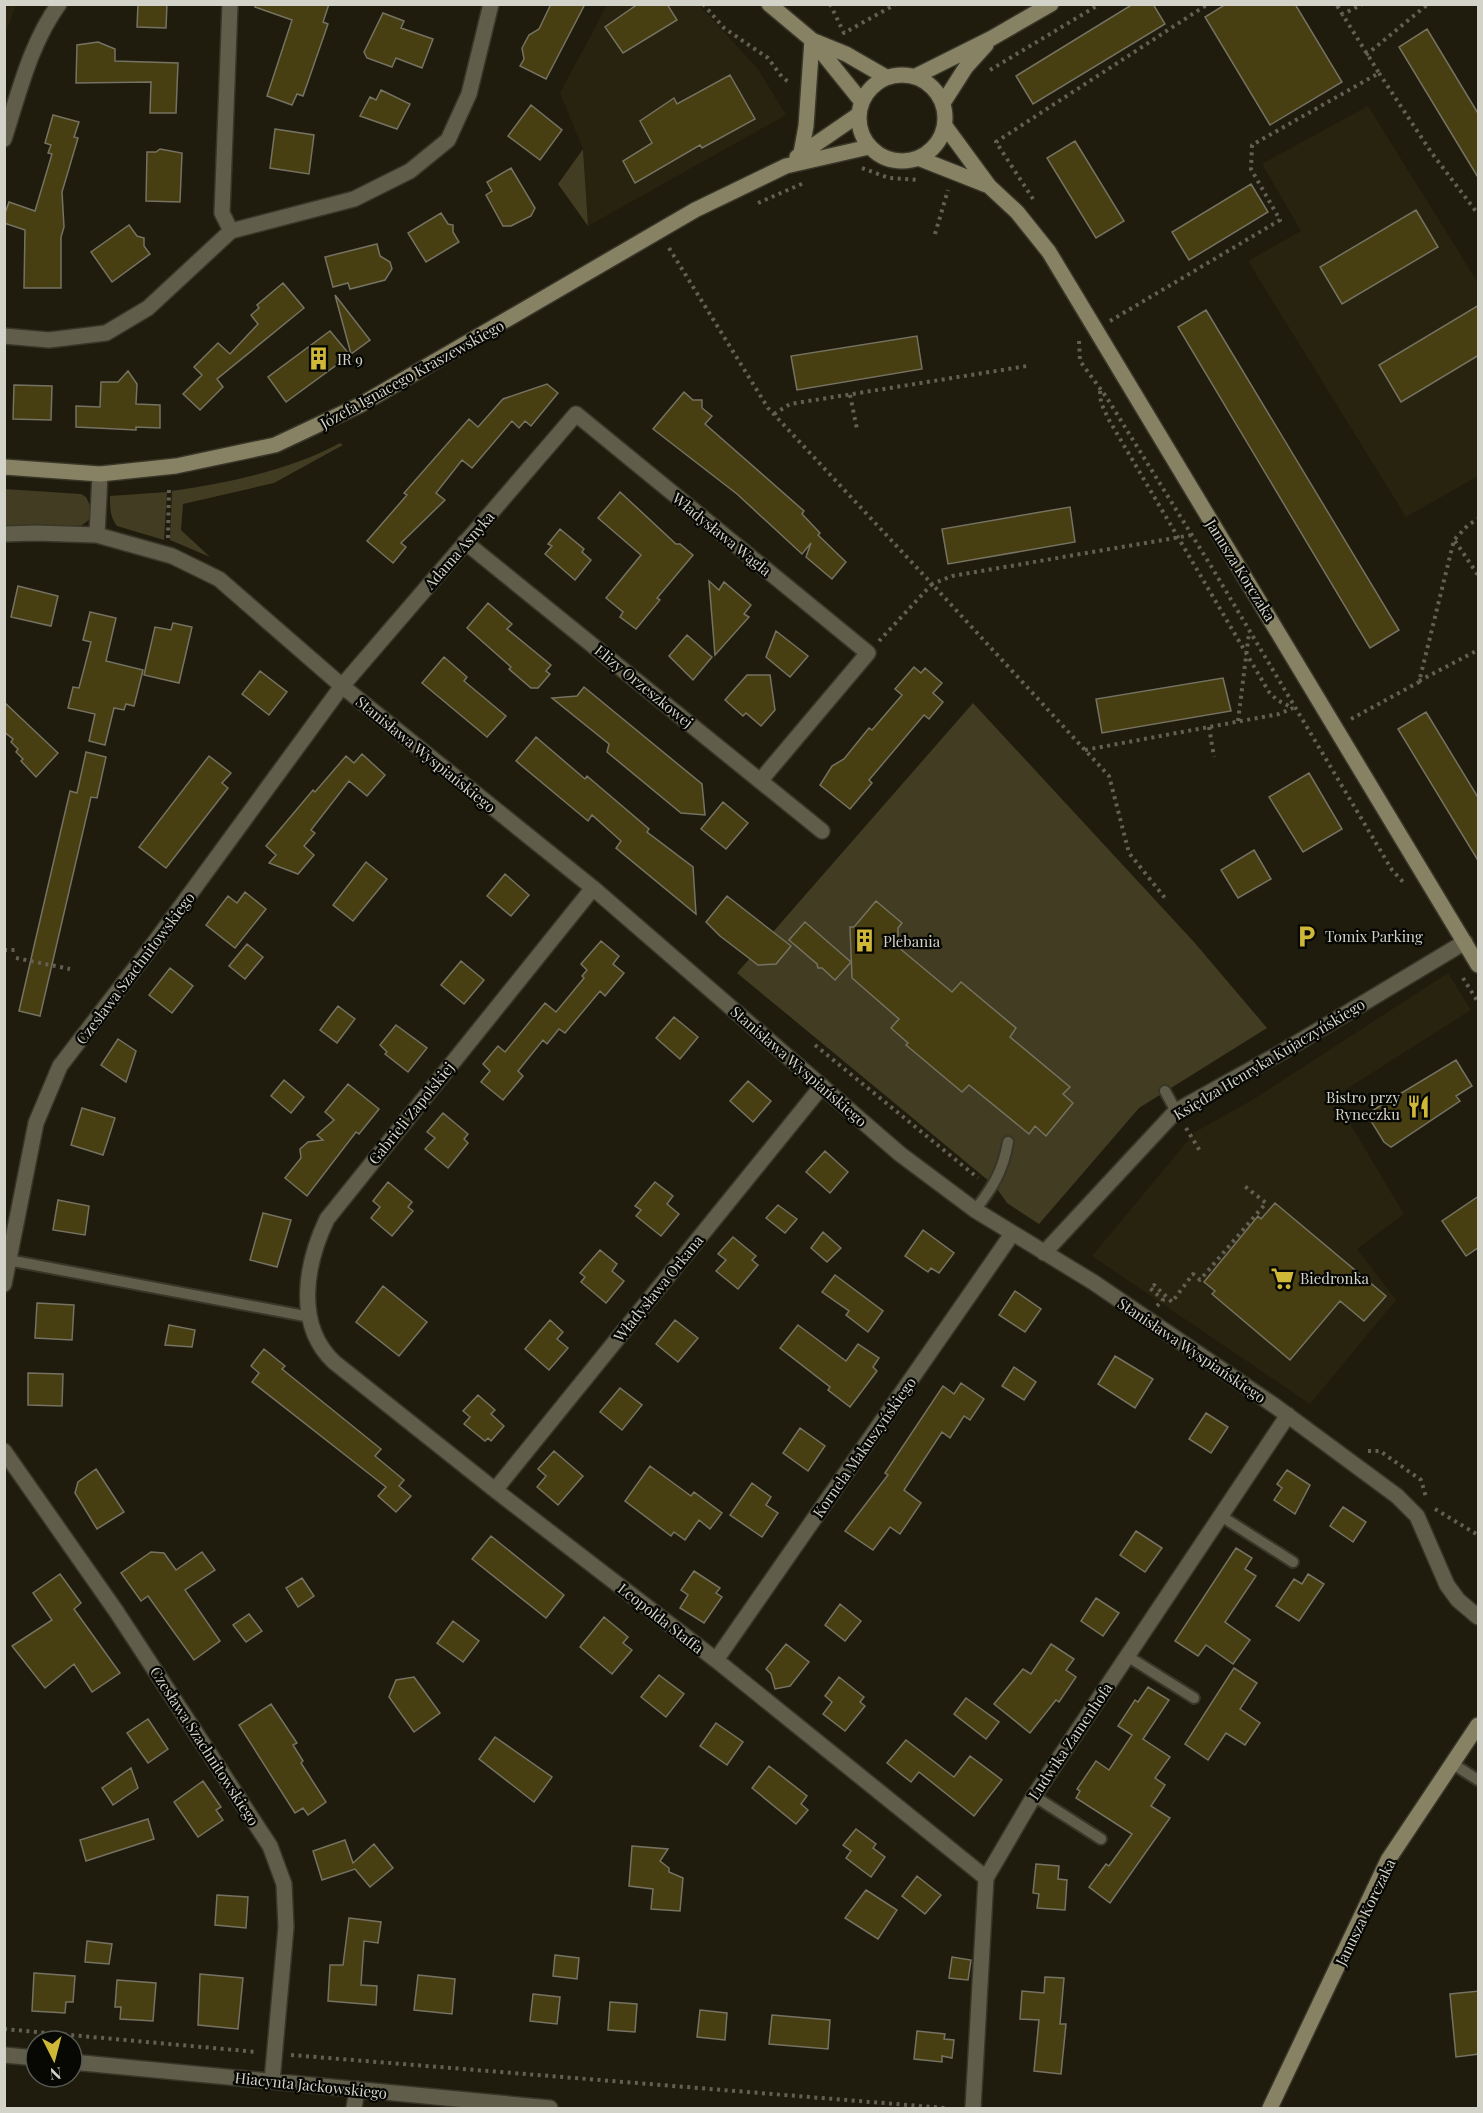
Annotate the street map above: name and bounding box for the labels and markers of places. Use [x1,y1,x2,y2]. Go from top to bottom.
building icon: IR 9 [306,346,332,372]
place label: IR 9 [337,349,363,369]
parking icon: Tomix Parking [1294,923,1320,949]
place label: Tomix Parking [1325,926,1423,946]
building icon: Plebania [852,928,878,954]
place label: Plebania [883,931,941,951]
place label: Bistro przy Ryneczku [1326,1087,1400,1124]
restaurant icon: Bistro przy Ryneczku [1405,1093,1431,1119]
supermarket icon: Biedronka [1269,1265,1295,1291]
place label: Biedronka [1300,1268,1370,1288]

